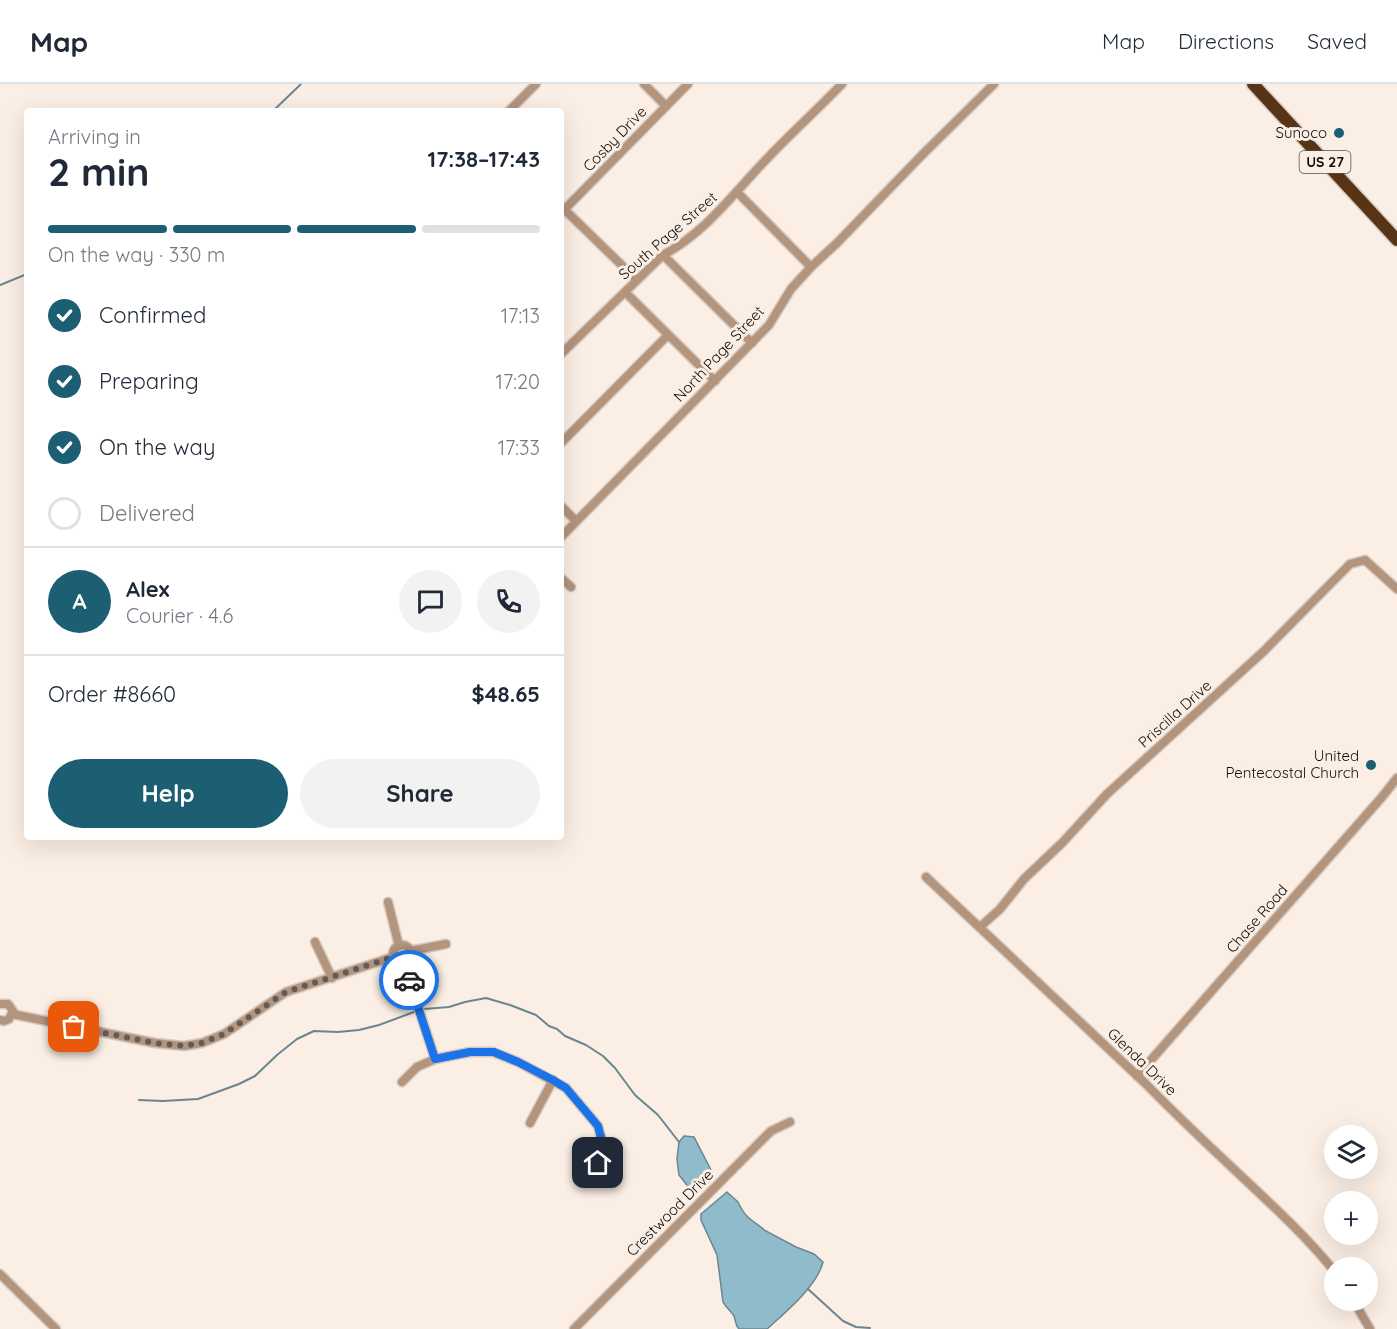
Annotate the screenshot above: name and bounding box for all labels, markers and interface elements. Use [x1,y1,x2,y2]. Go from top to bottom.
text: Map [30,24,88,59]
text: Map [1102,28,1145,54]
text: Directions [1178,28,1274,54]
text: Saved [1307,28,1367,54]
street label: Cosby Drive [579,102,651,175]
place label: Sunoco [1275,123,1327,142]
text: Arriving in [48,124,141,149]
marker: Sunoco [1332,126,1346,140]
text: 17:38–17:43 [428,145,540,173]
text: 2 min [48,147,150,196]
road number: US 27 [1300,151,1350,173]
street label: South Page Street [615,188,721,284]
text: On the way · 330 m [48,242,225,267]
icon: check [48,299,81,332]
text: Confirmed [99,301,206,329]
street label: North Page Street [669,302,768,405]
text: 17:13 [501,303,540,328]
icon: check [48,365,81,398]
text: Preparing [99,367,199,395]
text: 17:20 [496,369,540,394]
icon: check [48,431,81,464]
text: On the way [99,433,215,461]
text: 17:33 [498,435,540,460]
text: Delivered [99,499,195,527]
button: chat [399,570,462,633]
button: phone [477,570,540,633]
text: Alex [126,575,169,603]
text: A [72,587,87,615]
text: Courier · 4.6 [126,603,233,628]
street label: Priscilla Drive [1134,676,1215,752]
text: Order #8660 [48,680,176,708]
text: $48.65 [472,680,540,708]
place label: United Pentecostal Church [1225,746,1359,782]
marker: United Pentecostal Church [1364,758,1378,772]
button: Help [48,759,288,828]
button: Share [300,759,540,828]
street label: Chase Road [1222,881,1291,957]
courier [379,950,439,1010]
icon: car [393,964,426,997]
pin [48,1001,99,1052]
icon: bag [57,1010,90,1043]
street label: Glenda Drive [1104,1024,1181,1099]
map controls [1324,1125,1378,1311]
button: layers [1324,1125,1378,1179]
pin [572,1137,623,1188]
icon: home [581,1146,614,1179]
street label: Crestwood Drive [622,1165,717,1260]
button: + [1324,1191,1378,1245]
button: − [1324,1257,1378,1311]

